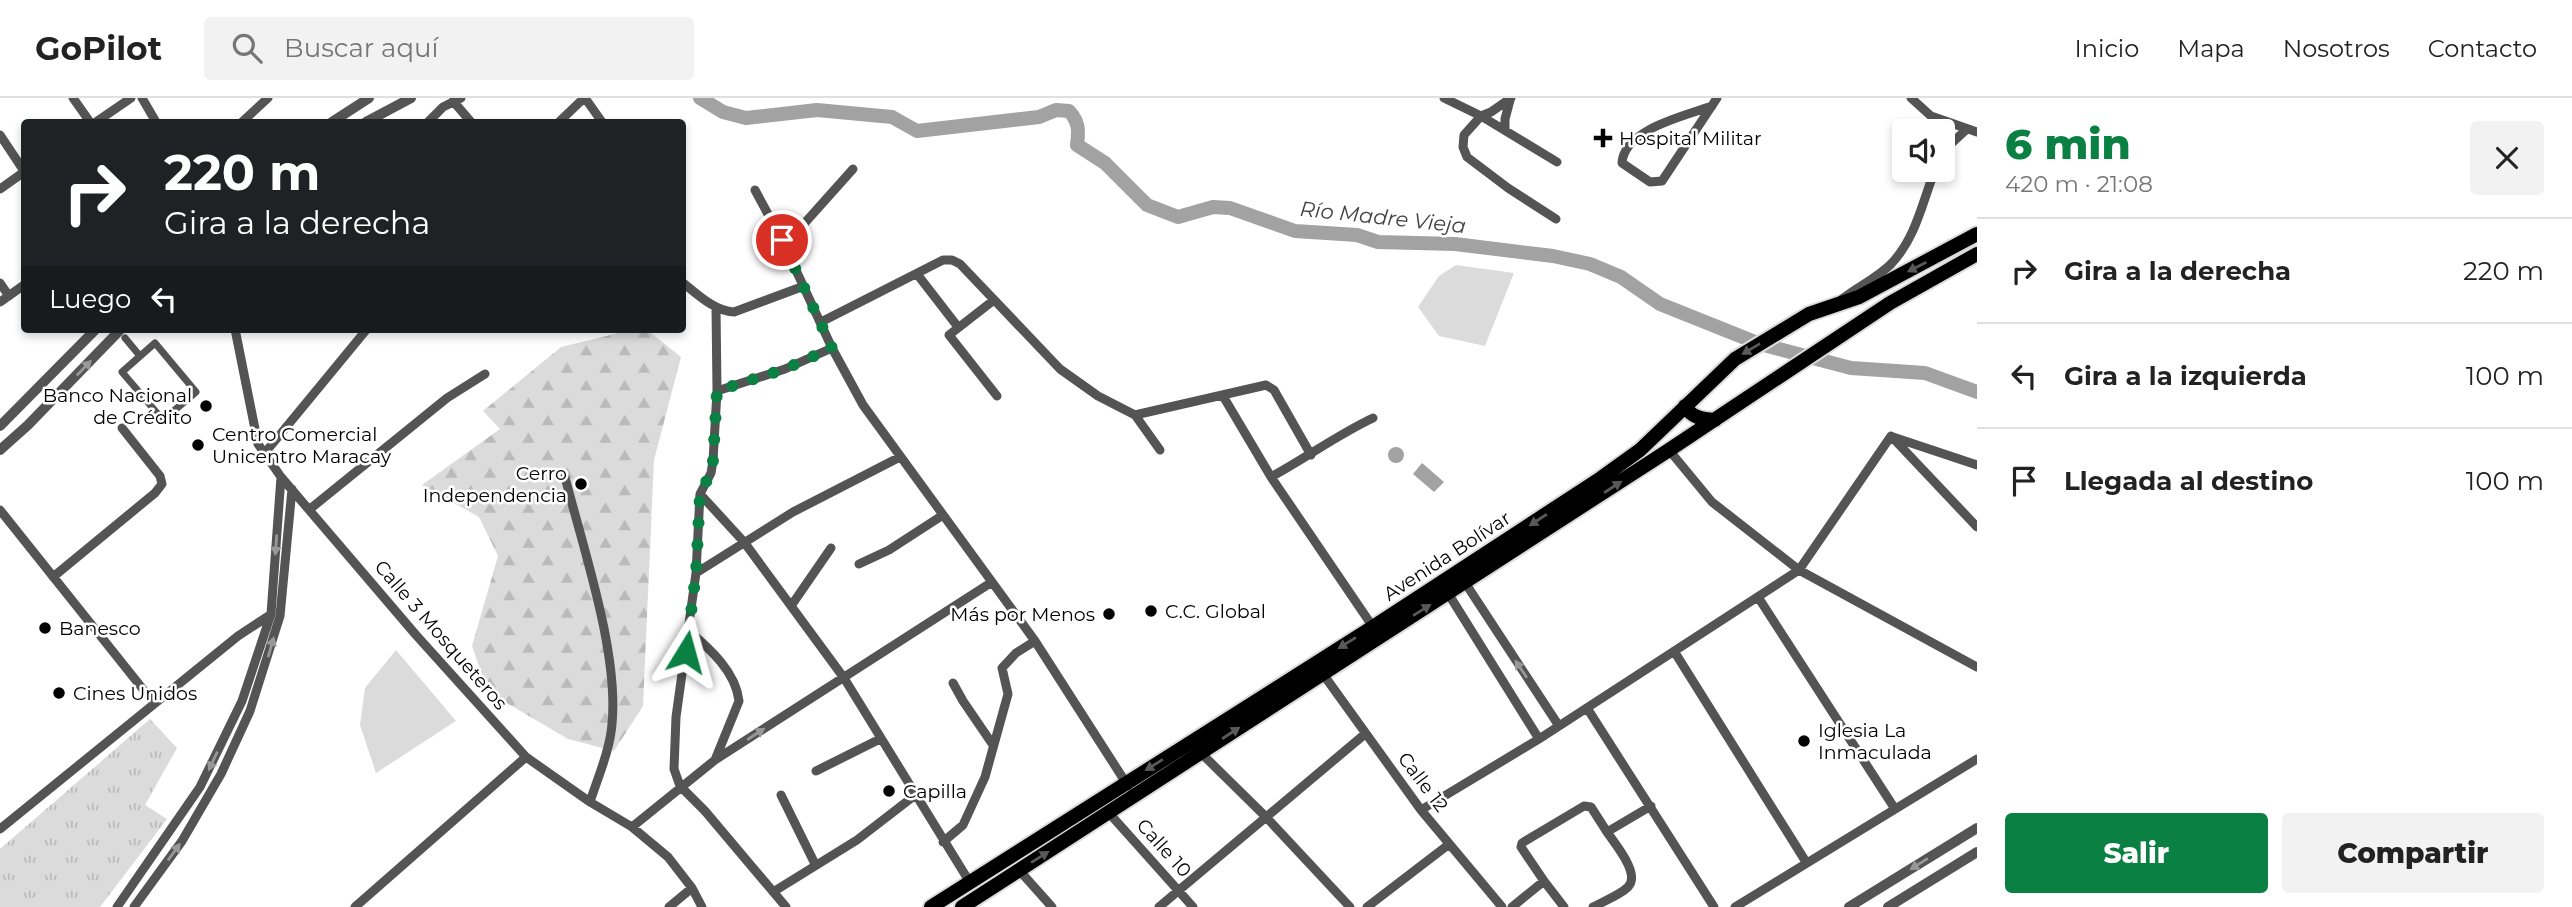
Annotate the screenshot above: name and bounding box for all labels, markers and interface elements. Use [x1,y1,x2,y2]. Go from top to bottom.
search box [204,17,694,80]
text: GoPilot [35,28,162,68]
icon: search [228,29,266,67]
text: Buscar aquí [284,32,438,64]
text: Inicio [2074,34,2139,63]
text: Mapa [2177,34,2245,63]
text: Nosotros [2283,34,2390,63]
text: Contacto [2428,34,2537,63]
text: 6 min [2005,118,2131,170]
map controls [1892,119,1955,182]
button: sound [1892,119,1955,182]
button: close [2470,121,2544,195]
place label: Hospital Militar [1619,127,1762,150]
marker: Hospital Militar [1593,128,1613,148]
text: 220 m [164,143,320,202]
icon: right [49,147,140,238]
text: 420 m · 21:08 [2005,170,2153,198]
water label: Río Madre Vieja [1299,196,1467,238]
text: Gira a la derecha [164,203,430,242]
pin [752,210,812,270]
icon: arrive [763,221,801,259]
icon: right [2005,252,2043,290]
text: Gira a la derecha [2064,255,2291,287]
text: 220 m [2463,255,2544,287]
one-way arrow [1907,261,1927,272]
icon: left [145,280,183,318]
text: Luego [49,283,131,315]
one-way arrow [1741,343,1760,356]
icon: left [2005,357,2043,395]
one-way arrow [75,359,92,376]
text: Gira a la izquierda [2064,360,2307,392]
text: 100 m [2466,360,2544,392]
place label: Banco Nacional de Crédito [43,384,192,429]
marker: Banco Nacional de Crédito [198,398,214,414]
place label: Centro Comercial Unicentro Maracay [212,423,392,468]
marker: Centro Comercial Unicentro Maracay [190,437,206,453]
place label: Cerro Independencia [423,462,567,507]
icon: arrive [2005,462,2043,500]
text: Llegada al destino [2064,465,2313,497]
text: 100 m [2466,465,2544,497]
marker: Cerro Independencia [573,476,589,492]
one-way arrow [1603,480,1623,493]
street label: Avenida Bolívar [1379,506,1515,606]
one-way arrow [1528,513,1547,526]
one-way arrow [270,534,281,556]
street label: Calle 3 Mosqueteros [370,555,512,715]
place label: C.C. Global [1165,600,1266,623]
place label: Más por Menos [950,603,1095,626]
marker: C.C. Global [1143,603,1159,619]
one-way arrow [1413,604,1432,617]
marker: Más por Menos [1101,606,1117,622]
position arrow [649,615,723,689]
place label: Banesco [59,617,141,640]
marker: Banesco [37,620,53,636]
one-way arrow [267,636,277,657]
one-way arrow [1337,637,1356,650]
one-way arrow [1514,660,1528,678]
place label: Cines Unidos [73,682,197,705]
marker: Cines Unidos [51,685,67,701]
place label: Iglesia La Inmaculada [1818,719,1932,764]
one-way arrow [747,727,766,740]
one-way arrow [1221,727,1240,740]
marker: Iglesia La Inmaculada [1796,733,1812,749]
street label: Calle 12 [1393,748,1453,817]
one-way arrow [207,751,218,771]
one-way arrow [1145,758,1164,771]
place label: Capilla [903,780,967,803]
marker: Capilla [881,783,897,799]
button: Salir [2005,813,2268,893]
button: Compartir [2282,813,2544,893]
street label: Calle 10 [1132,814,1196,882]
one-way arrow [167,842,181,861]
one-way arrow [1030,850,1049,863]
one-way arrow [1909,857,1928,870]

